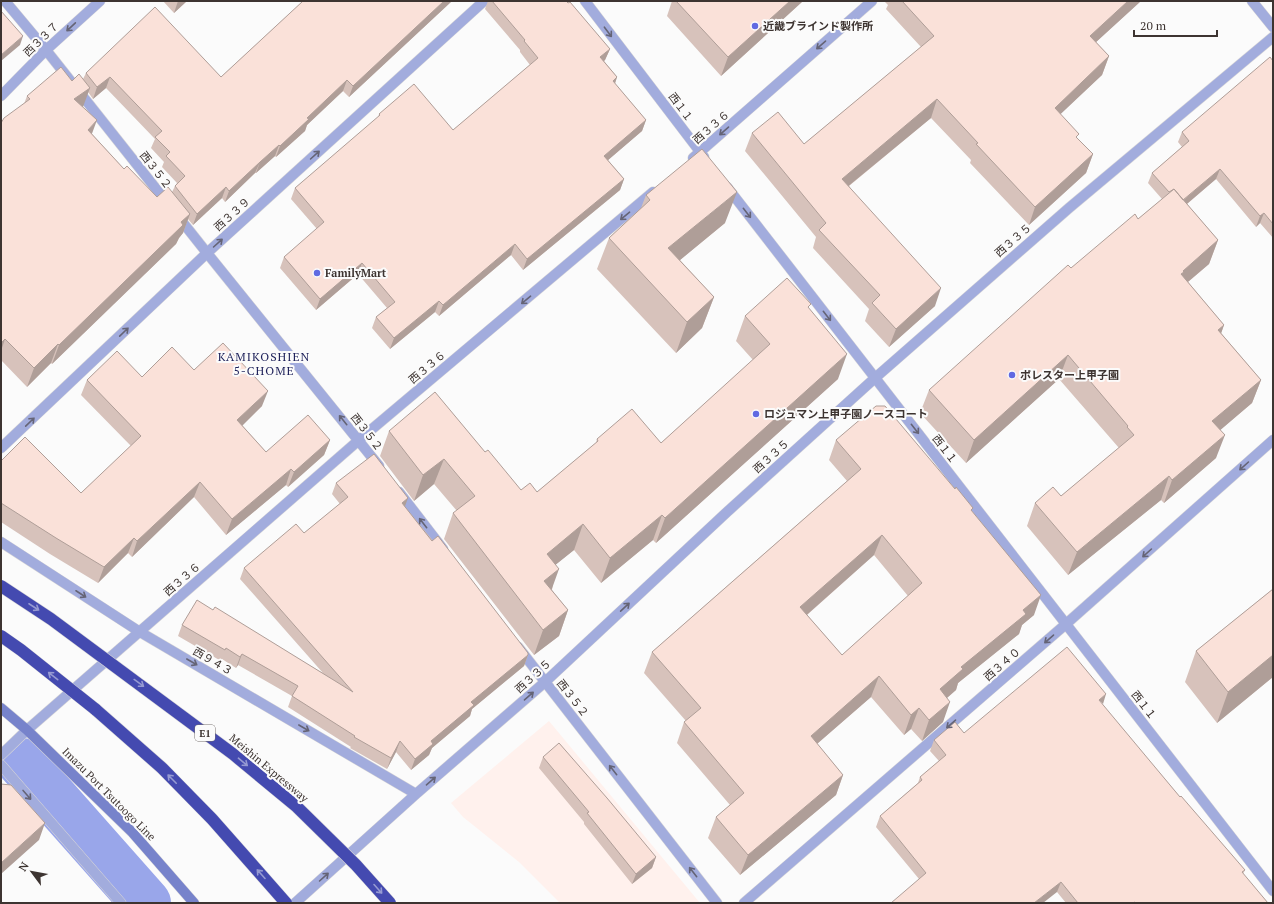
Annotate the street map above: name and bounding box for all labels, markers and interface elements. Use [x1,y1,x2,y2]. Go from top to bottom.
scale bar [1134,12,1217,38]
text: 20 m [1140,18,1167,33]
street label: 西３３７ [20,19,62,59]
place label: 近畿ブラインド製作所 [763,19,873,33]
marker: 近畿ブラインド製作所 [750,21,760,31]
one-way arrow [66,23,76,32]
one-way arrow [604,26,613,37]
one-way arrow [816,41,827,50]
street label: 西１１ [665,90,697,124]
street label: 西３３６ [690,107,732,147]
one-way arrow [719,127,729,136]
street label: 西３５２ [137,148,175,192]
one-way arrow [309,151,320,160]
street label: 西３３９ [211,194,253,234]
one-way arrow [743,207,752,218]
one-way arrow [620,211,631,220]
street label: 西３３５ [992,220,1034,260]
one-way arrow [213,238,223,248]
place label: FamilyMart [325,266,387,280]
marker: FamilyMart [312,268,322,278]
one-way arrow [520,295,531,304]
one-way arrow [823,310,831,321]
one-way arrow [119,327,129,337]
street label: 西３３６ [406,347,448,387]
district label: KAMIKOSHIEN 5-CHOME [218,349,310,378]
place label: ポレスター上甲子園 [1020,368,1119,382]
marker: ポレスター上甲子園 [1007,370,1017,380]
place label: ロジュマン上甲子園ノースコート [764,407,928,421]
marker: ロジュマン上甲子園ノースコート [751,409,761,419]
street label: 西３５２ [348,410,386,454]
one-way arrow [338,415,347,425]
one-way arrow [25,417,35,427]
one-way arrow [911,424,919,435]
street label: 西１１ [929,432,961,466]
street label: 西３３５ [750,436,792,476]
one-way arrow [1239,462,1249,471]
one-way arrow [418,517,427,528]
one-way arrow [1141,548,1152,557]
street label: 西３３６ [161,559,203,599]
one-way arrow [75,590,86,598]
one-way arrow [28,603,39,612]
one-way arrow [620,603,630,612]
one-way arrow [1044,634,1054,643]
street label: 西９４３ [190,644,236,678]
street label: 西３４０ [981,644,1023,684]
street label: 西３３５ [512,656,554,696]
one-way arrow [185,659,197,667]
one-way arrow [48,671,59,680]
street label: 西３５２ [554,676,592,720]
one-way arrow [133,679,144,687]
street label: 西１１ [1128,688,1160,722]
one-way arrow [524,691,535,700]
one-way arrow [946,719,956,728]
one-way arrow [298,724,310,732]
road number: E1 [195,725,215,741]
street label: Meishin Expressway [227,731,312,805]
street label: Imazu Port Tsutoogo Line [59,744,159,844]
one-way arrow [237,757,248,766]
one-way arrow [609,764,617,775]
one-way arrow [167,774,177,784]
one-way arrow [426,777,437,786]
one-way arrow [22,789,31,800]
north arrow [12,852,52,892]
text: N [15,859,32,874]
one-way arrow [689,867,697,878]
one-way arrow [256,869,265,879]
one-way arrow [319,872,329,882]
one-way arrow [373,884,382,895]

